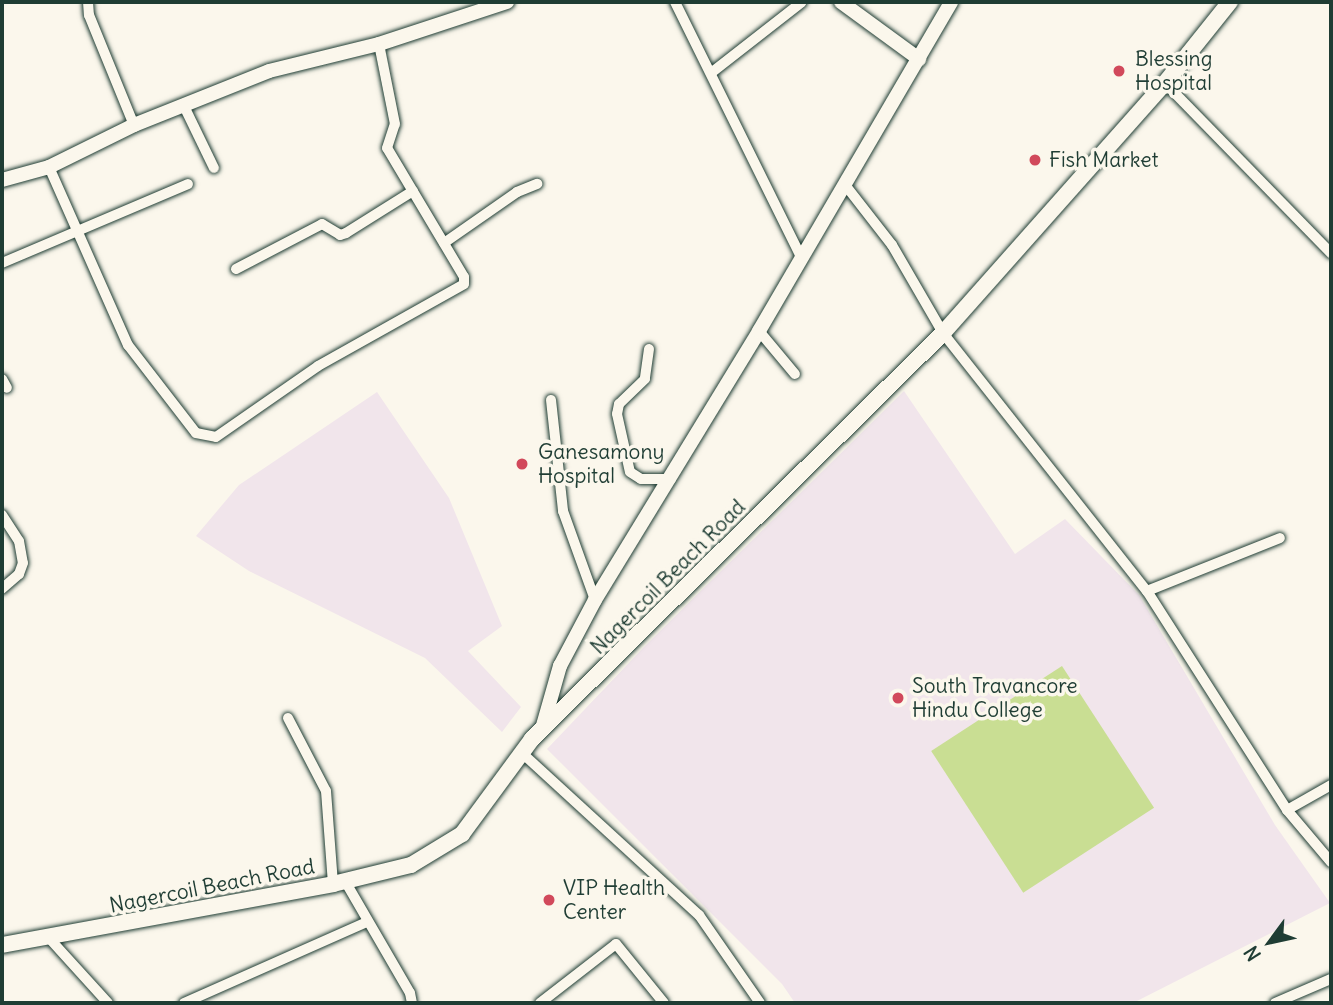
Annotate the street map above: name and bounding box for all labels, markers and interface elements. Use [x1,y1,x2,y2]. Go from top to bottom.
place label: Blessing Hospital [1135,46,1212,96]
marker: Blessing Hospital [1109,61,1129,81]
place label: Fish Market [1049,147,1159,173]
marker: Fish Market [1027,152,1043,168]
place label: Ganesamony Hospital [538,439,664,489]
marker: Ganesamony Hospital [512,454,532,474]
street label: Nagercoil Beach Road [585,494,751,660]
place label: South Travancore Hindu College [912,673,1078,723]
marker: South Travancore Hindu College [890,690,906,706]
street label: Nagercoil Beach Road [107,854,317,918]
place label: VIP Health Center [563,875,665,925]
marker: VIP Health Center [541,892,557,908]
north arrow [1235,907,1305,977]
text: N [1239,941,1266,965]

